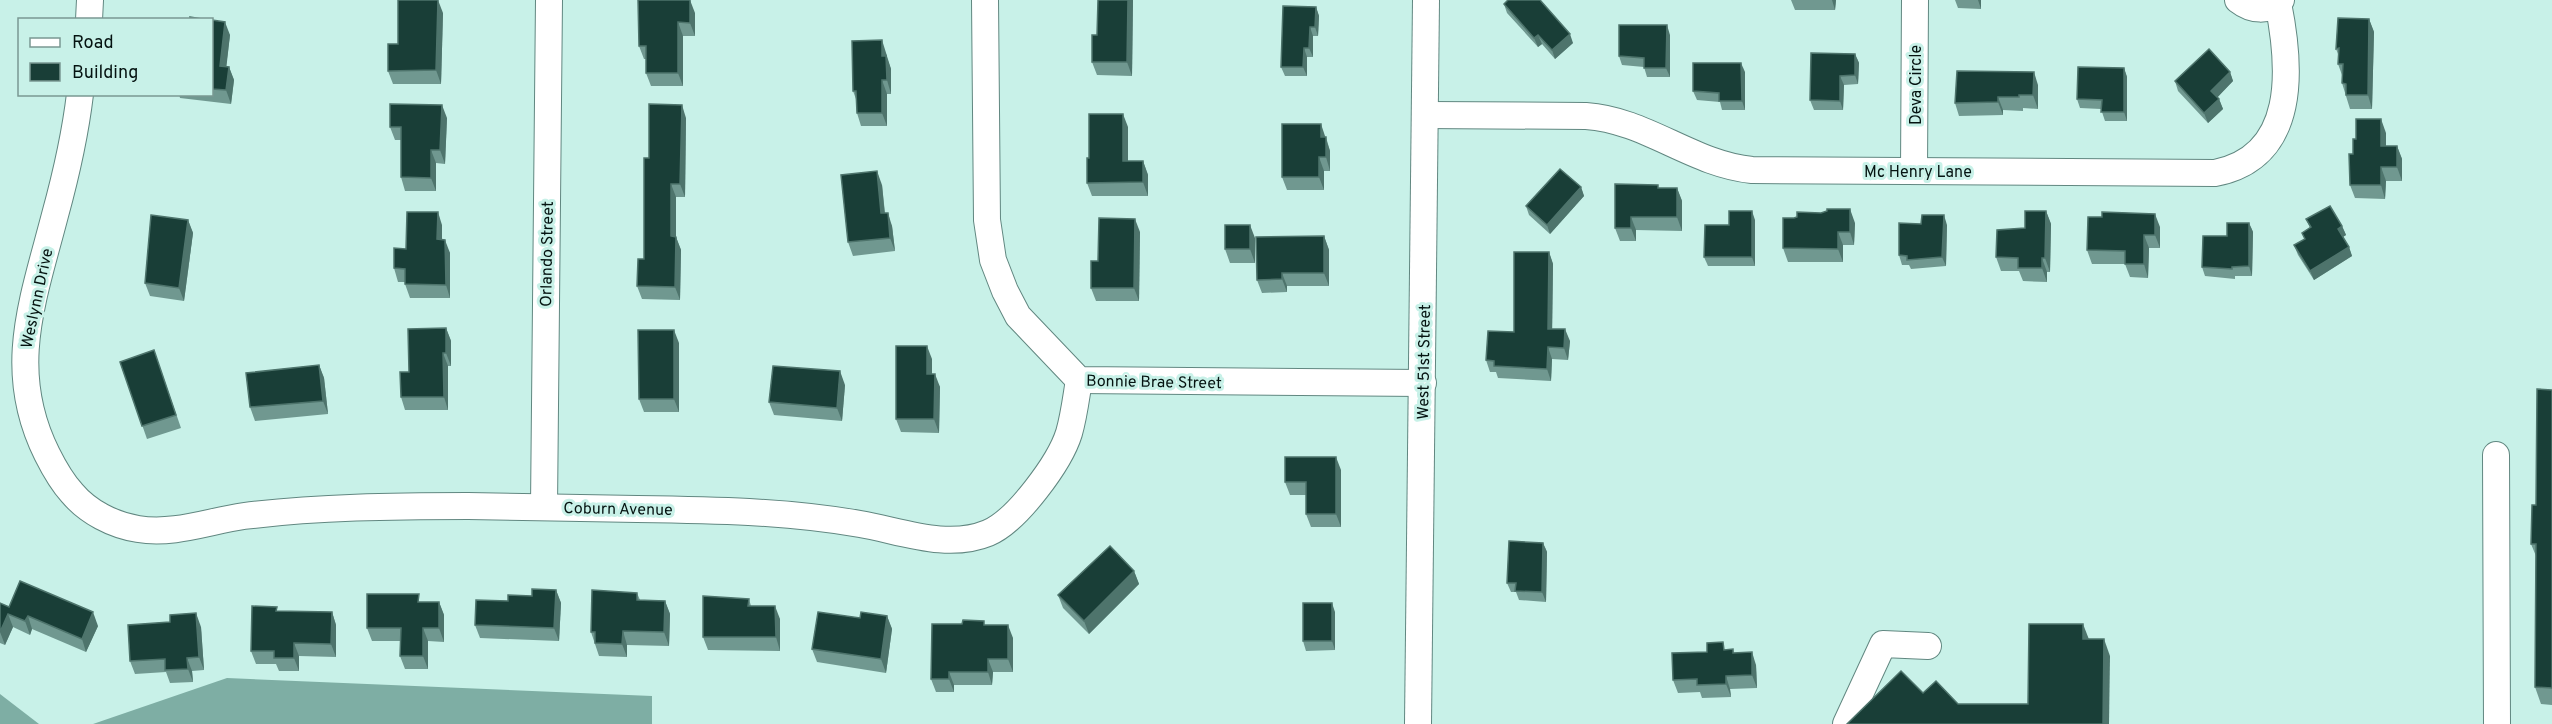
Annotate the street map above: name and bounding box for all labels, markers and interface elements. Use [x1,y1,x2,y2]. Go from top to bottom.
legend [18,18,213,96]
text: Road [72,32,114,55]
street label: Deva Circle [1907,45,1927,125]
text: Building [72,62,138,85]
street label: Mc Henry Lane [1864,163,1972,183]
street label: Orlando Street [537,201,559,307]
street label: Weslynn Drive [18,247,58,350]
street label: West 51st Street [1414,304,1436,420]
street label: Bonnie Brae Street [1086,372,1222,394]
street label: Coburn Avenue [563,499,673,521]

